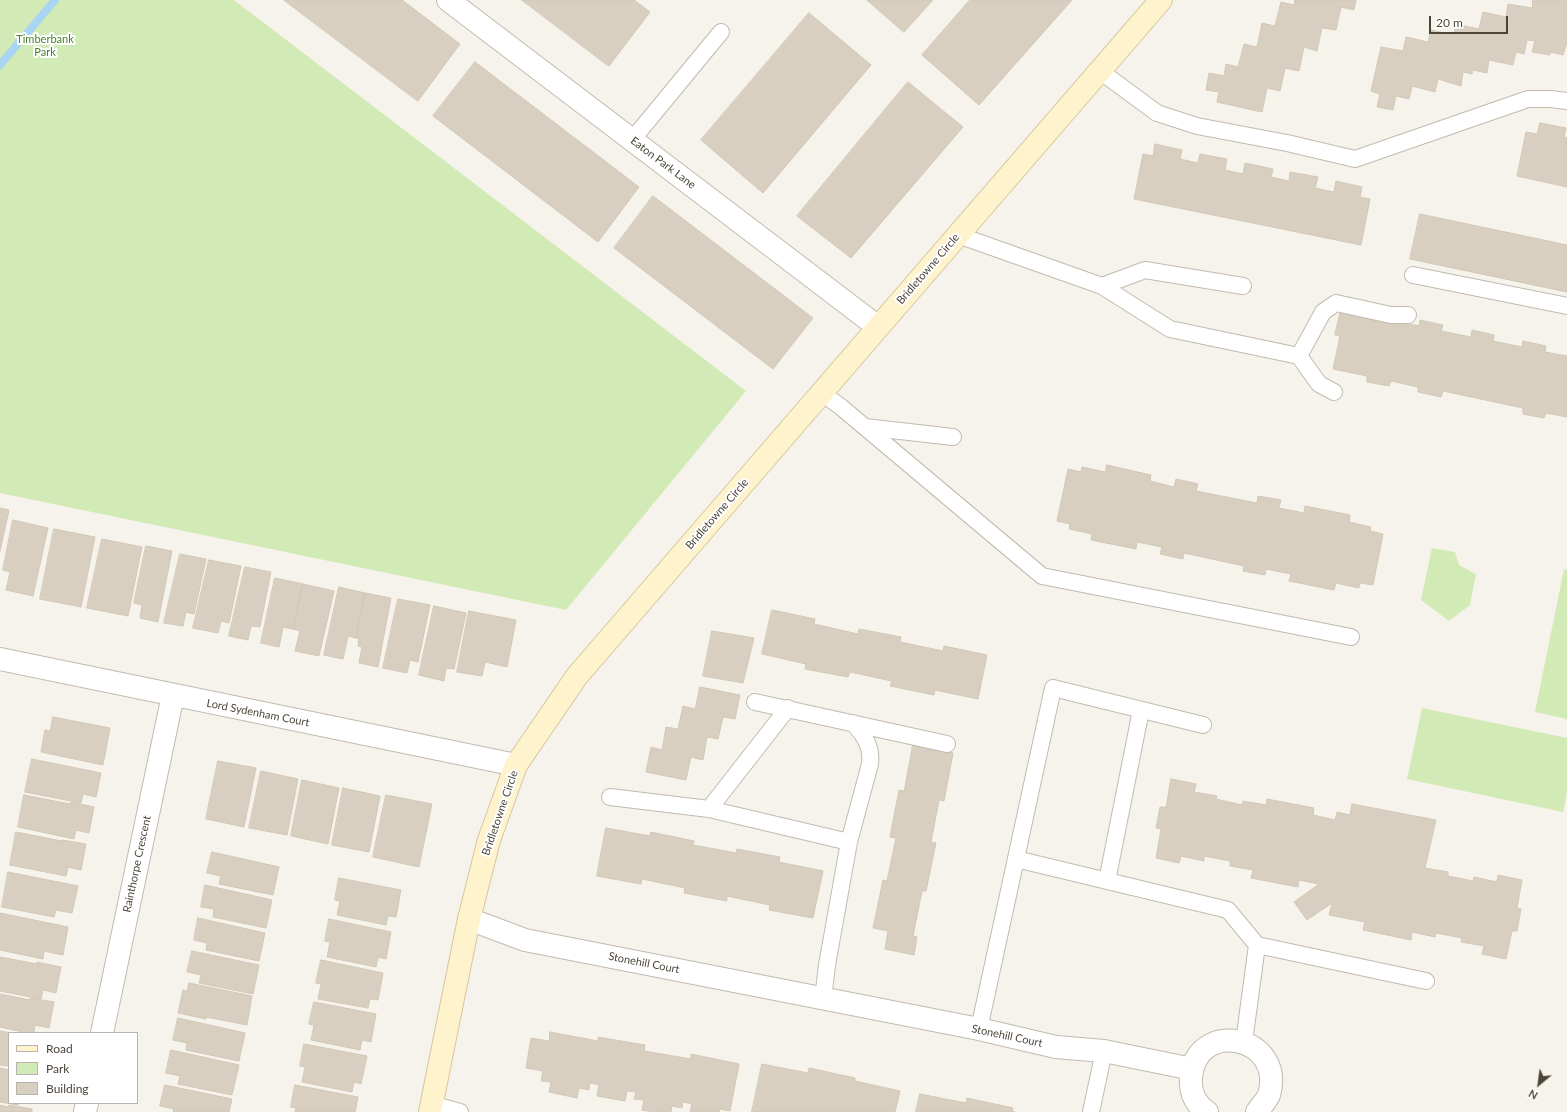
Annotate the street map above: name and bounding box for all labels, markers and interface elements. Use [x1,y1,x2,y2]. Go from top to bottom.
scale bar [1431,8,1510,34]
text: 20 m [1436,15,1463,30]
park label: Timberbank Park [16,32,74,58]
street label: Eaton Park Lane [628,134,698,192]
street label: Bridletowne Circle [894,231,962,307]
street label: Bridletowne Circle [683,476,751,552]
street label: Lord Sydenham Court [205,697,311,729]
street label: Bridletowne Circle [479,769,521,857]
street label: Rainthorpe Crescent [120,814,154,914]
street label: Stonehill Court [607,950,681,976]
street label: Stonehill Court [970,1022,1044,1050]
legend [8,1032,138,1104]
text: Road [46,1041,73,1056]
text: Park [46,1061,69,1076]
north arrow [1519,1064,1559,1104]
text: Building [46,1081,89,1096]
text: N [1526,1087,1540,1103]

